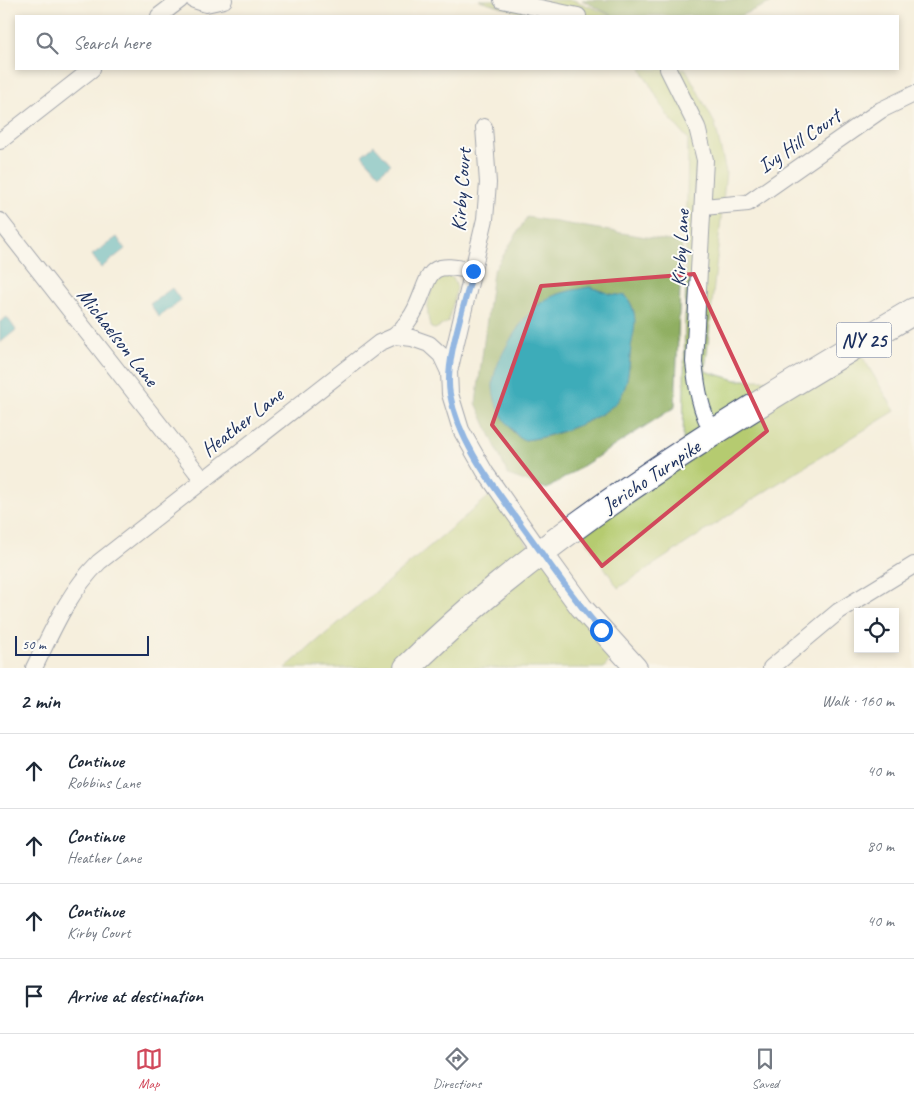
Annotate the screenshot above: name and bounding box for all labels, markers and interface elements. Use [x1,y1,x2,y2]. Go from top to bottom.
search box [15,15,899,70]
icon: search [33,29,61,57]
text: Search here [73,31,150,55]
street label: Ivy Hill Court [753,101,848,179]
street label: Kirby Court [445,145,477,232]
street label: Kirby Lane [665,208,695,287]
route end [462,260,485,283]
street label: Michaelson Lane [71,283,165,392]
road number: NY 25 [836,322,892,358]
street label: Heather Lane [196,381,289,462]
street label: Jericho Turnpike [596,433,706,519]
map controls [854,608,899,653]
button: locate [854,608,899,653]
route start [590,619,613,642]
scale bar [15,633,149,656]
text: 50 m [22,636,46,653]
text: 2 min [20,688,60,714]
text: Walk · 160 m [822,691,894,711]
text: Continue [67,749,124,773]
icon: ahead [20,757,48,785]
text: 40 m [867,761,894,781]
text: Robbins Lane [67,773,140,793]
text: Continue [67,824,124,848]
icon: ahead [20,832,48,860]
text: 80 m [867,836,894,856]
text: Heather Lane [67,848,141,868]
text: Continue [67,899,124,923]
icon: ahead [20,907,48,935]
text: 40 m [867,911,894,931]
text: Kirby Court [67,923,131,943]
icon: arrive [20,982,48,1010]
text: Arrive at destination [67,984,203,1008]
tab: Map [135,1045,163,1092]
tab: Directions [433,1045,481,1092]
tab: Saved [751,1045,779,1092]

